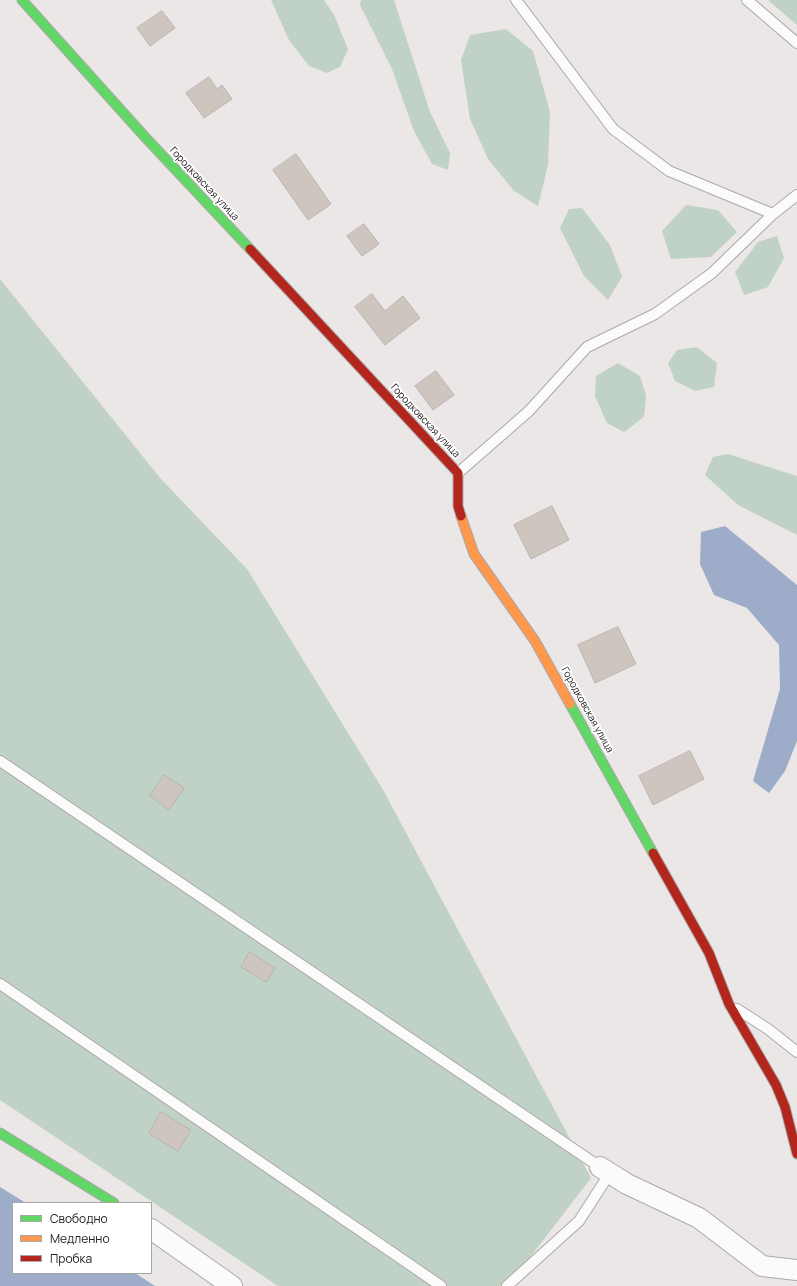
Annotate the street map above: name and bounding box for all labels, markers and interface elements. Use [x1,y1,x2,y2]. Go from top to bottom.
street label: Городковская улица [167,145,241,223]
street label: Городковская улица [388,382,462,460]
street label: Городковская улица [558,665,616,755]
legend [12,1202,152,1274]
text: Свободно [50,1210,108,1227]
text: Медленно [50,1230,110,1247]
text: Пробка [50,1250,92,1267]

